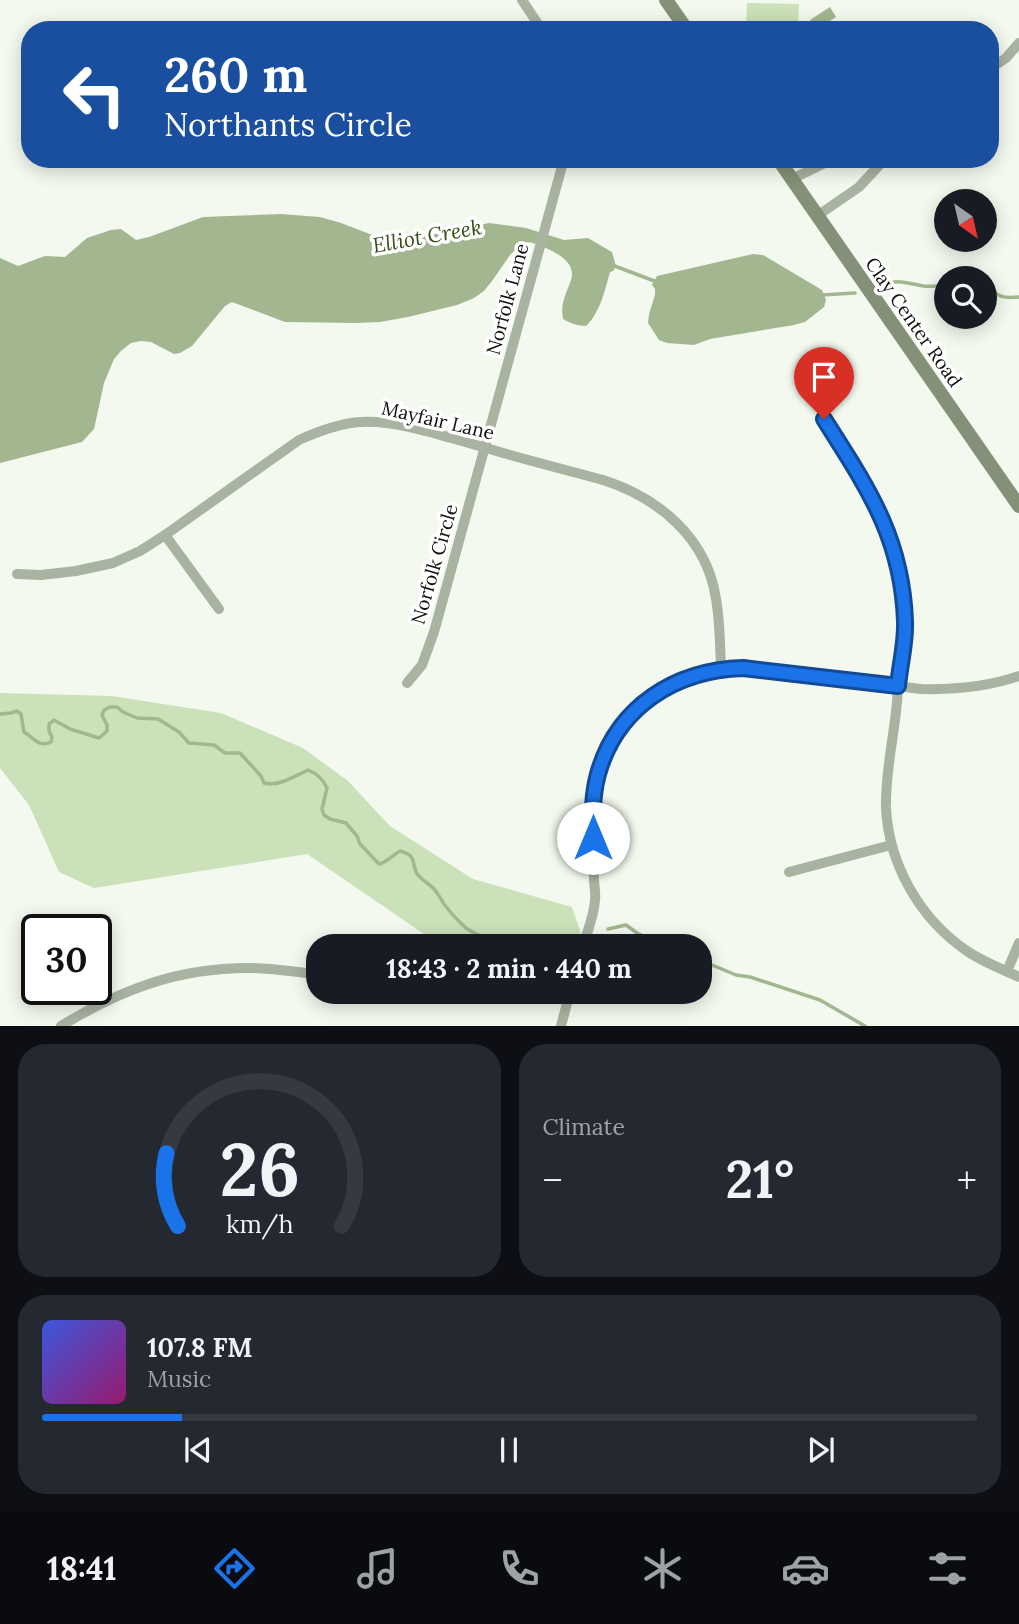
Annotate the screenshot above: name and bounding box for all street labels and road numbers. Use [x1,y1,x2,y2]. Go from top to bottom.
street label: Norfolk Lane [481,241,533,357]
street label: Clay Center Road [860,252,968,392]
street label: Mayfair Lane [379,395,497,445]
street label: Norfolk Circle [405,501,463,627]

